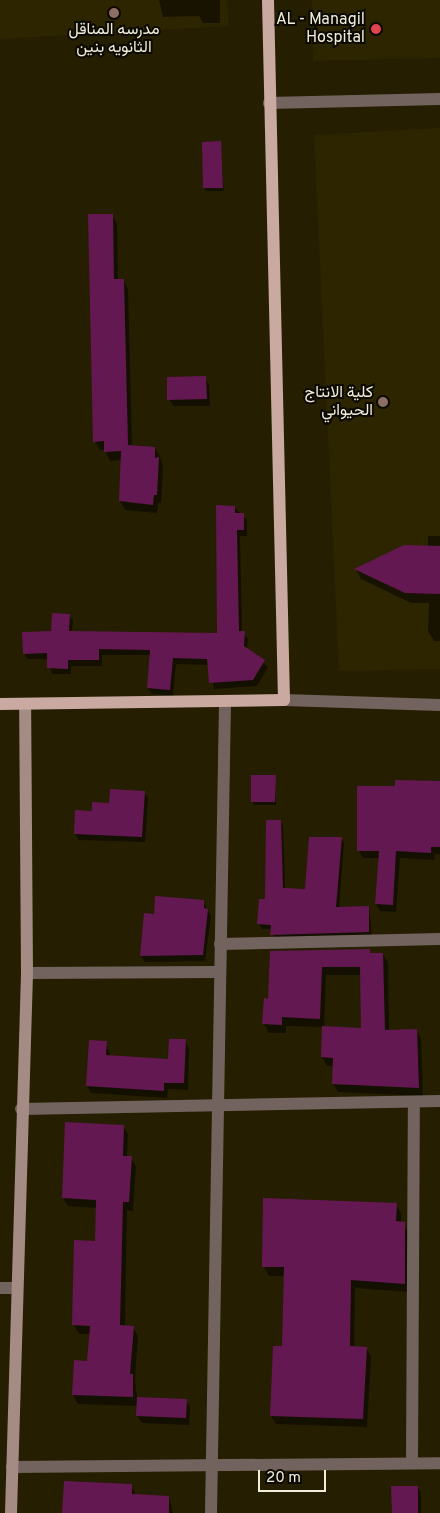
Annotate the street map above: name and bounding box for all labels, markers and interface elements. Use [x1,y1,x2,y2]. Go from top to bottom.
marker: مدرسه المناقل الثانويه بنين [108,7,120,19]
place label: AL - Managil Hospital [276,10,365,48]
place label: مدرسه المناقل الثانويه بنين [68,20,160,58]
marker: AL - Managil Hospital [369,22,383,36]
place label: كلية الانتاج الحيواني [305,383,373,421]
marker: كلية الانتاج الحيواني [377,396,389,408]
scale bar [260,1460,328,1492]
text: 20 m [266,1469,301,1488]

